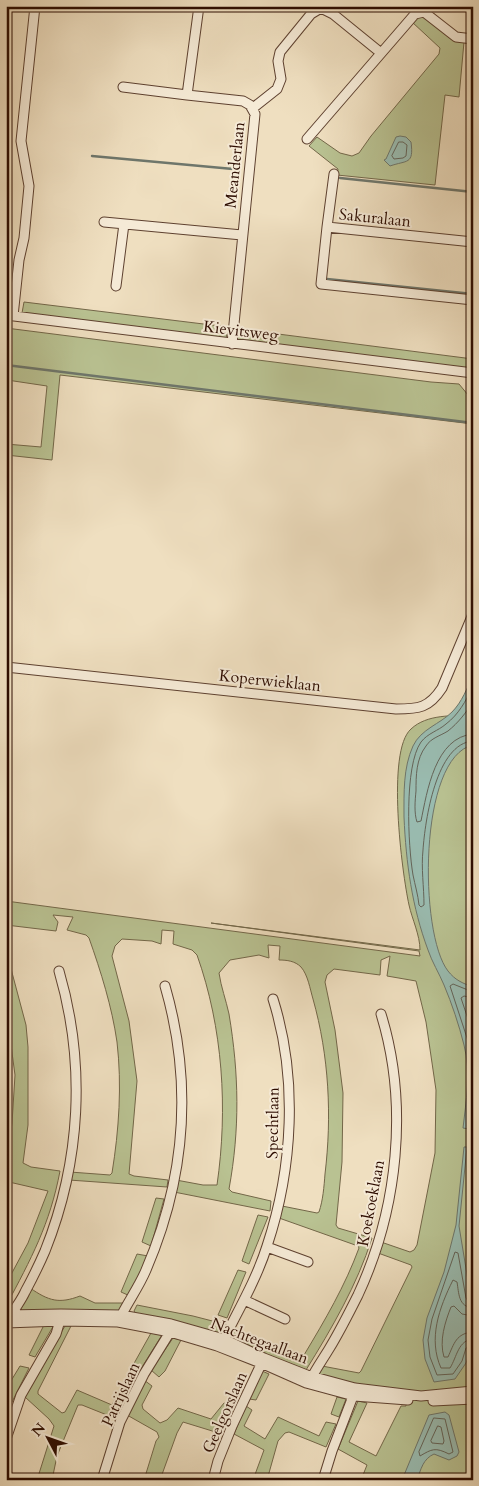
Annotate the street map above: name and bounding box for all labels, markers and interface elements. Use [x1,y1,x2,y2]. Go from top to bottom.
street label: Meanderlaan [220,121,250,209]
street label: Sakuralaan [338,203,412,233]
street label: Kievitsweg [202,315,280,347]
street label: Koperwieklaan [218,665,322,697]
street label: Spechtlaan [261,1087,285,1159]
street label: Koekoeklaan [352,1158,390,1248]
street label: Nachtegaallaan [208,1312,312,1370]
street label: Patrijslaan [96,1359,145,1430]
street label: Geelgorslaan [197,1368,253,1457]
north arrow [22,1414,72,1464]
text: N [27,1419,50,1441]

